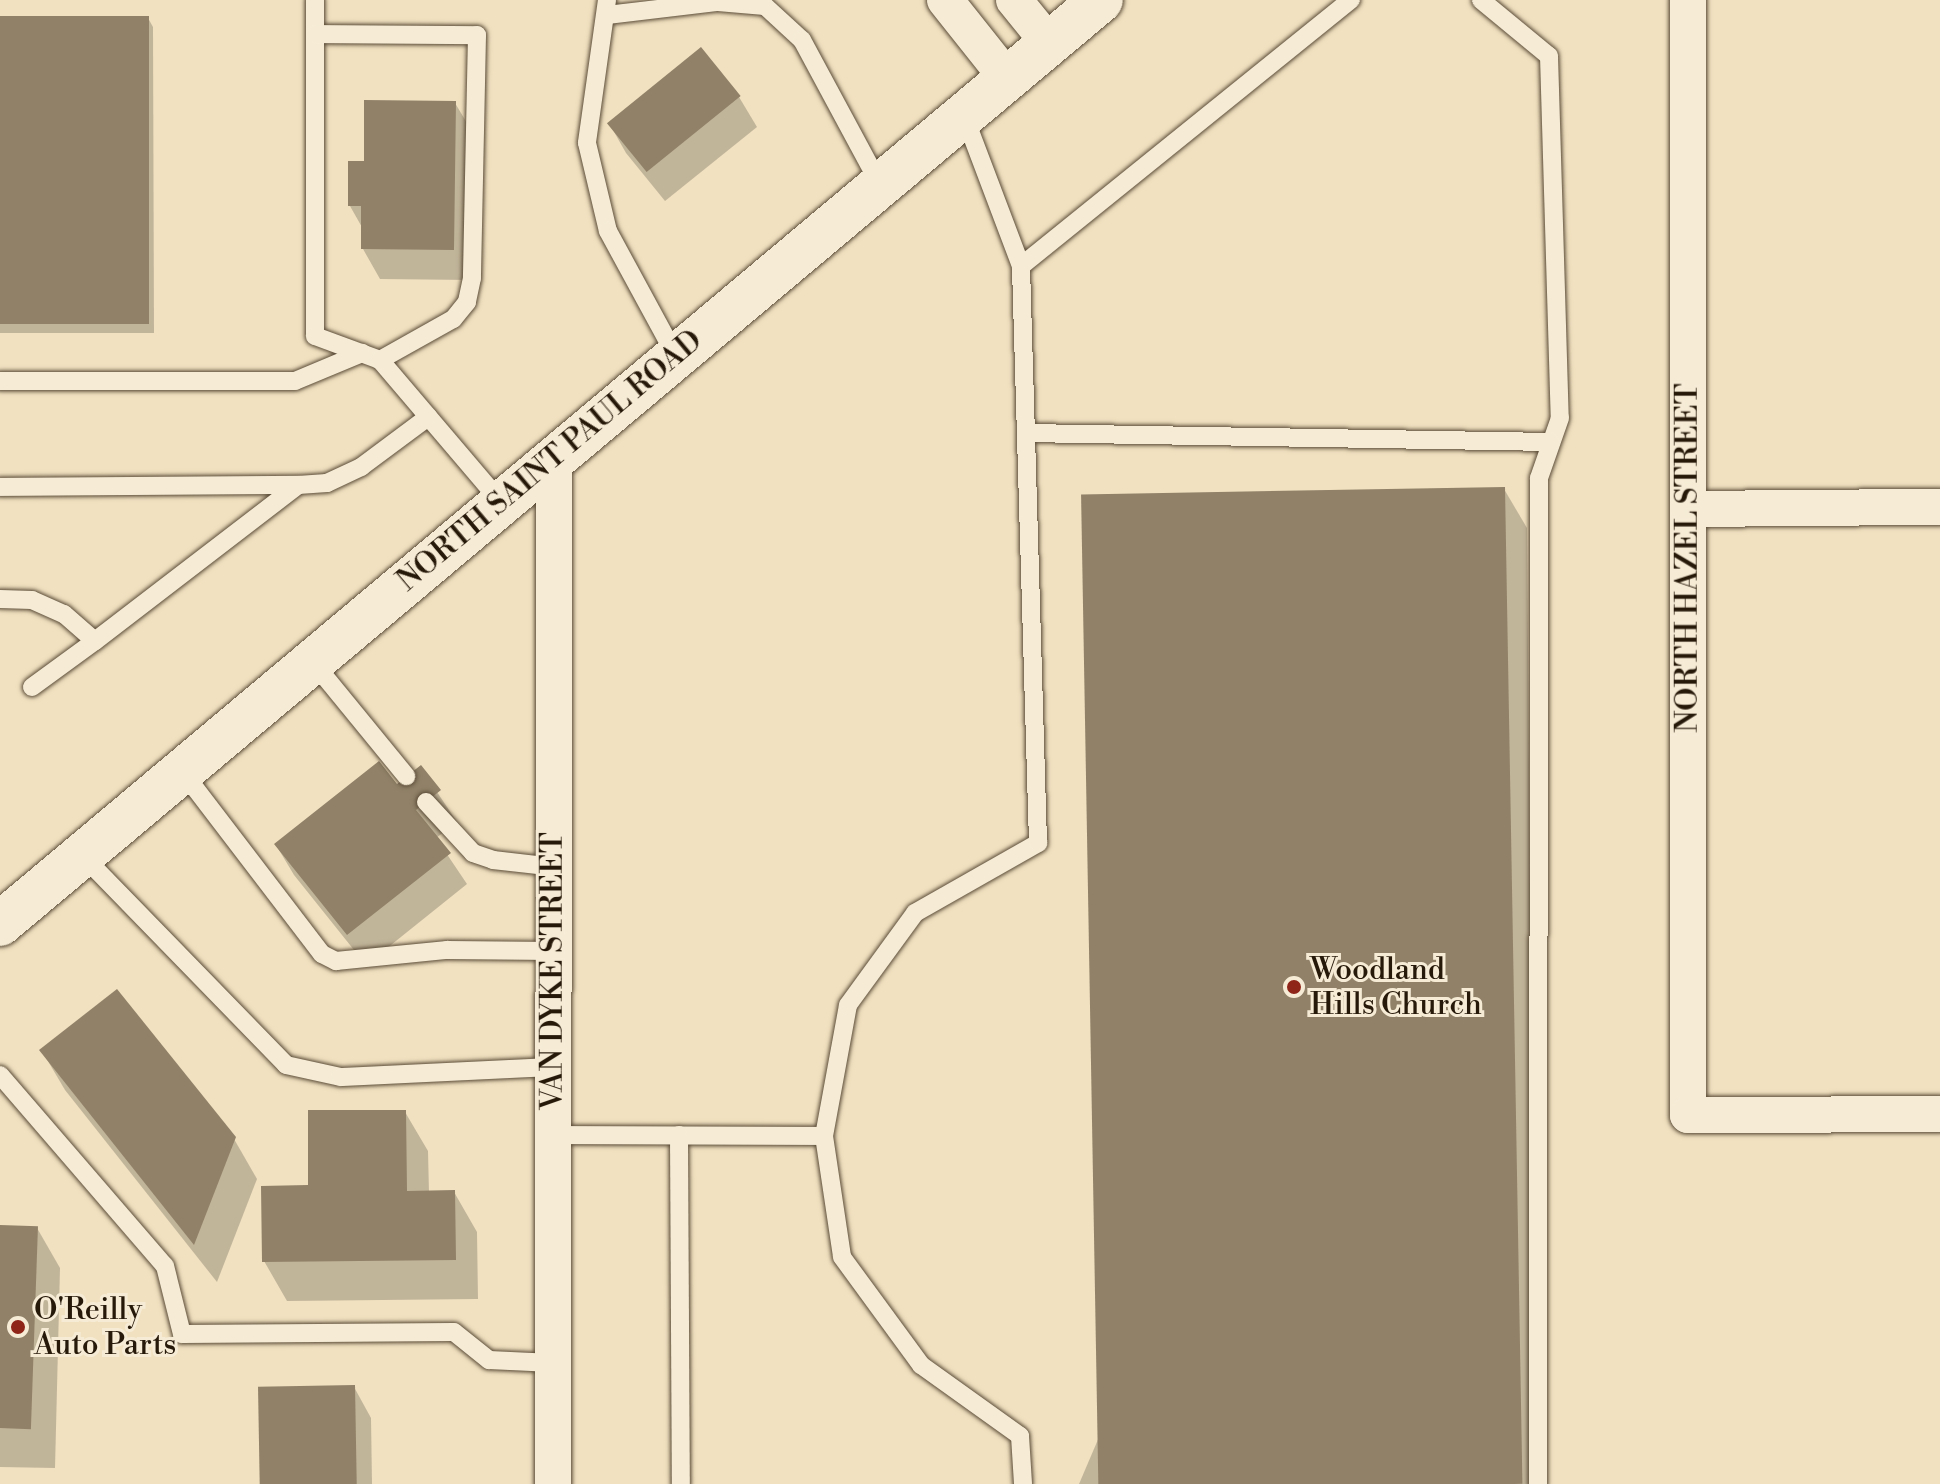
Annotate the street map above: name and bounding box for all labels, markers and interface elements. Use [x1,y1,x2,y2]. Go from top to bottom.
street label: NORTH SAINT PAUL ROAD [390,323,710,599]
street label: NORTH HAZEL STREET [1670,383,1706,733]
street label: VAN DYKE STREET [535,832,571,1110]
place label: Woodland Hills Church [1310,952,1482,1022]
marker: Woodland Hills Church [1285,978,1303,996]
place label: O'Reilly Auto Parts [34,1292,176,1362]
marker: O'Reilly Auto Parts [9,1318,27,1336]

